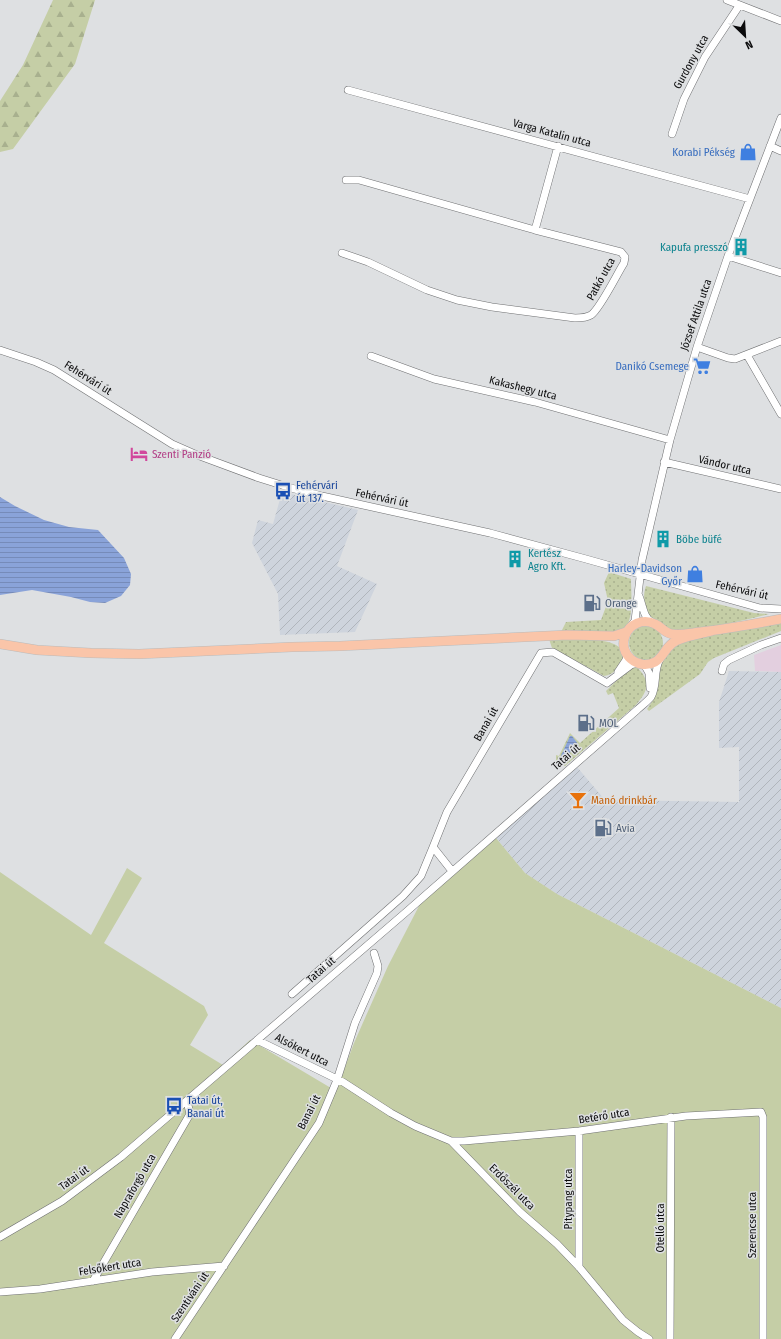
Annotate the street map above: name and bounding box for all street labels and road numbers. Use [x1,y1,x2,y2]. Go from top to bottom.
street label: Gurdony utca [671,33,711,91]
street label: Varga Katalin utca [512,116,592,150]
street label: Patkó utca [584,255,618,303]
street label: József Attila utca [678,278,714,352]
street label: Fehérvári út [62,358,115,398]
street label: Kakashegy utca [488,373,558,403]
street label: Vándor utca [697,453,753,477]
street label: Fehérvári út [354,486,410,510]
street label: Fehérvári út [714,578,770,602]
street label: Banai út [471,704,501,743]
street label: Tatai út [549,741,583,773]
street label: Tatai út [304,954,338,986]
street label: Alsókert utca [273,1031,331,1069]
street label: Banai út [295,1092,323,1132]
street label: Betérő utca [578,1106,630,1126]
street label: Napraforgó utca [111,1152,159,1220]
street label: Erdőszél utca [486,1161,538,1213]
street label: Tatai út [57,1163,92,1193]
street label: Pitypang utca [562,1169,575,1229]
street label: Szerencse utca [746,1192,759,1258]
street label: Otelló utca [654,1203,667,1253]
street label: Felsőkert utca [78,1256,142,1278]
street label: Szentiváni út [168,1269,212,1325]

